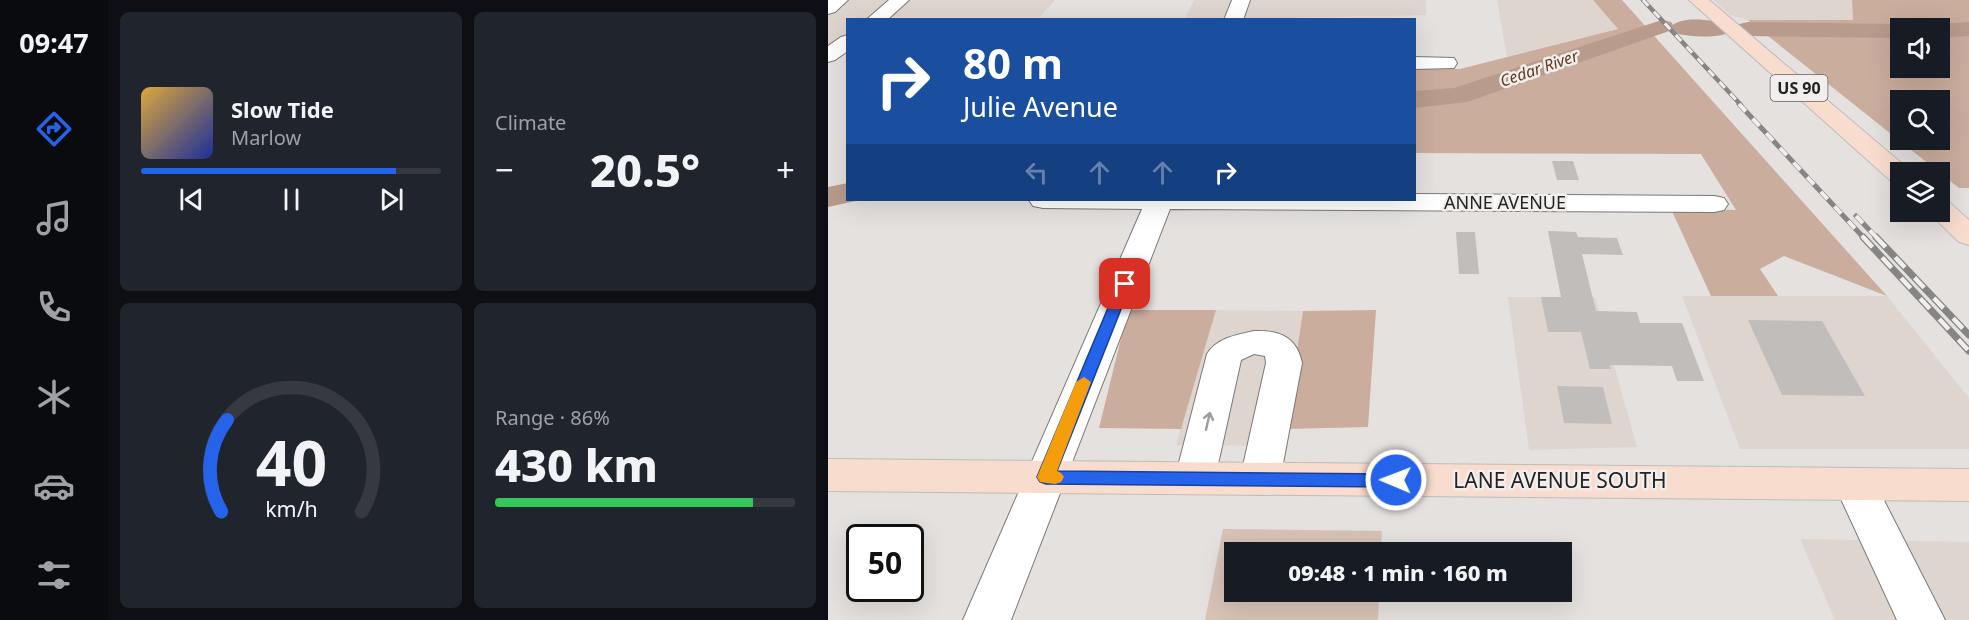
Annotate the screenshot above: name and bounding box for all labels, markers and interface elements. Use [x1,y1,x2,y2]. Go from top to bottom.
map controls [1890,18,1950,222]
button: sound [1890,18,1950,78]
text: 09:47 [19,24,89,61]
text: 80 m [963,34,1063,91]
icon: right [864,42,942,120]
water label: Cedar River [1497,44,1582,92]
road number: US 90 [1770,75,1828,101]
text: Julie Avenue [963,88,1118,125]
button: search [1890,90,1950,150]
text: Slow Tide [231,94,334,124]
icon: directions [33,108,75,150]
text: Climate [495,109,566,136]
text: Marlow [231,124,301,151]
text: 20.5° [590,139,700,200]
text: − [495,147,514,192]
text: + [776,147,795,192]
icon: left [1020,156,1053,189]
icon: ahead [1083,156,1116,189]
icon: ahead [1146,156,1179,189]
icon: right [1209,156,1242,189]
button: layers [1890,162,1950,222]
icon: previous [175,183,208,216]
icon: pause [275,183,308,216]
icon: next [375,183,408,216]
street label: ANNE AVENUE [1444,190,1566,214]
icon: music [33,197,75,239]
pin [1099,258,1150,309]
icon: arrive [1108,267,1141,300]
icon: phone [33,286,75,328]
icon: climate [33,376,75,418]
text: Range · 86% [495,404,610,431]
one-way arrow [1202,412,1214,431]
text: 40 [255,419,327,504]
text: 430 km [495,434,658,495]
position arrow [1364,448,1428,512]
icon: car [33,465,75,507]
street label: LANE AVENUE SOUTH [1453,466,1667,494]
text: km/h [265,495,317,524]
speed limit sign: 50 [846,524,924,602]
icon: filters [33,554,75,596]
text: 09:48 · 1 min · 160 m [1288,557,1508,587]

